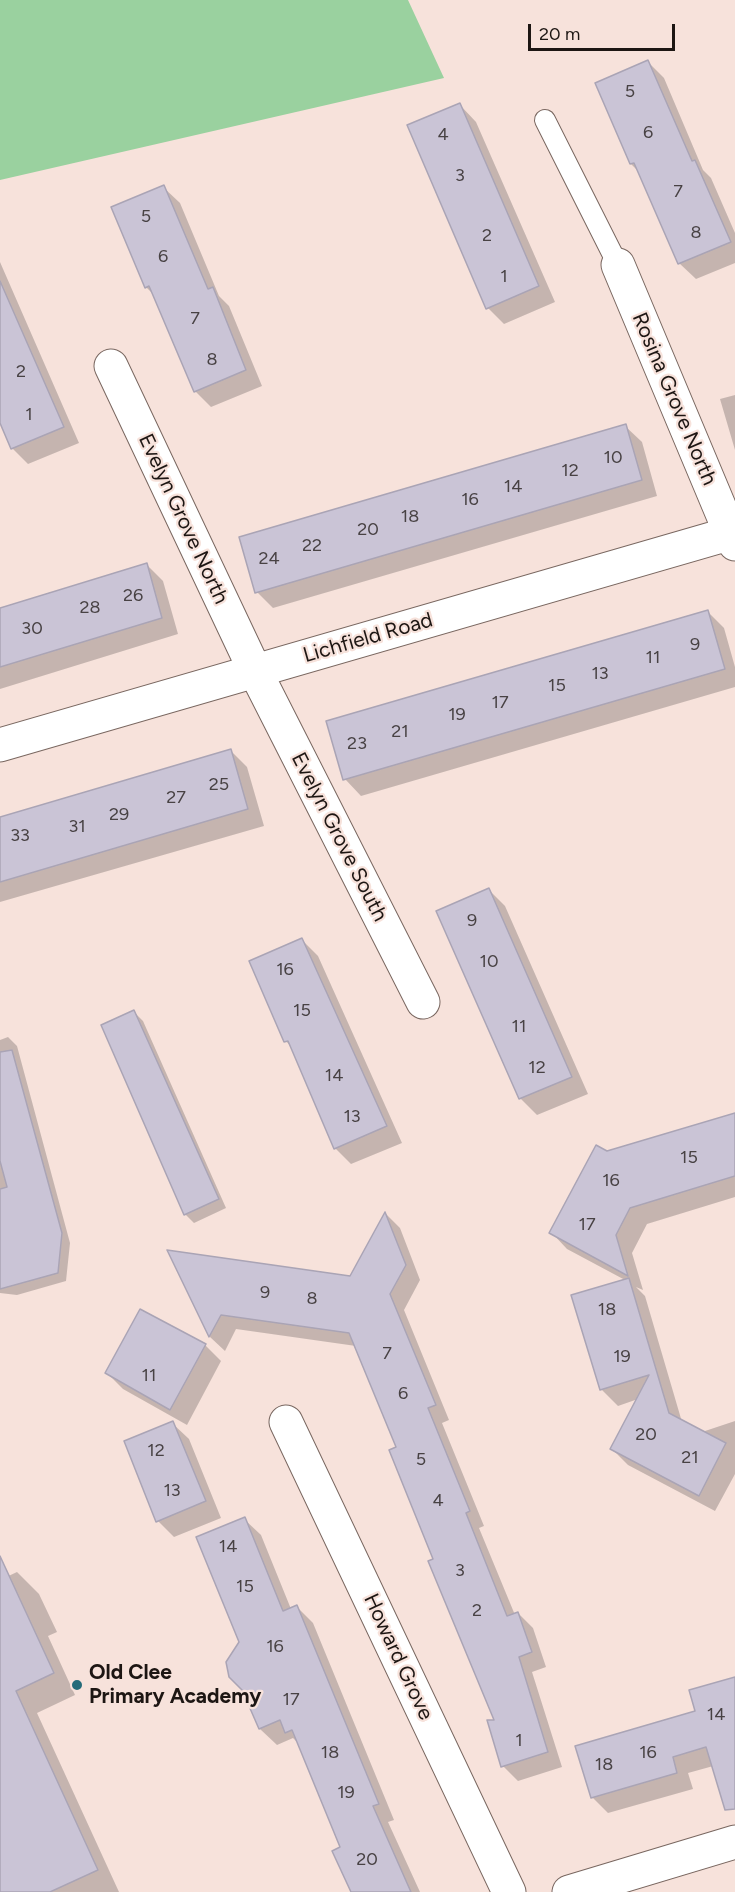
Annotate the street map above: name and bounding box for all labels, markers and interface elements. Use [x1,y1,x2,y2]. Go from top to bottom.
scale bar [531,12,678,50]
text: 20 m [539,23,580,45]
house number: 5 [625,81,635,103]
house number: 6 [643,122,653,144]
house number: 4 [437,124,449,146]
house number: 3 [455,165,465,187]
house number: 7 [673,181,683,203]
house number: 5 [141,206,151,228]
house number: 8 [690,222,702,244]
house number: 2 [482,225,492,247]
house number: 6 [158,246,168,268]
house number: 1 [500,266,508,288]
house number: 7 [190,308,200,330]
street label: Rosina Grove North [626,309,722,489]
house number: 8 [206,349,218,371]
house number: 2 [16,361,26,383]
house number: 1 [25,404,33,426]
street label: Evelyn Grove North [133,430,233,608]
house number: 10 [604,447,622,469]
house number: 12 [561,460,579,482]
house number: 14 [504,476,522,498]
house number: 16 [461,489,479,511]
house number: 18 [401,506,419,528]
house number: 20 [357,519,379,541]
house number: 22 [302,535,322,557]
house number: 24 [258,548,280,570]
house number: 26 [123,585,143,607]
house number: 28 [79,597,101,619]
street label: Lichfield Road [300,608,436,668]
house number: 30 [21,618,43,640]
house number: 9 [690,634,700,656]
house number: 11 [646,647,660,669]
house number: 13 [591,663,609,685]
house number: 15 [548,675,566,697]
house number: 17 [491,692,509,714]
house number: 19 [448,704,466,726]
house number: 21 [391,721,409,743]
house number: 23 [347,733,367,755]
street label: Evelyn Grove South [286,748,392,926]
house number: 25 [209,774,229,796]
house number: 27 [166,787,186,809]
house number: 29 [109,804,129,826]
house number: 31 [68,816,86,838]
house number: 33 [10,825,30,847]
house number: 9 [467,910,477,932]
house number: 10 [480,951,498,973]
house number: 16 [276,959,294,981]
house number: 15 [293,1000,311,1022]
house number: 11 [512,1016,526,1038]
house number: 12 [528,1057,546,1079]
house number: 14 [325,1065,343,1087]
house number: 13 [343,1106,361,1128]
house number: 15 [680,1147,698,1169]
house number: 16 [602,1170,620,1192]
house number: 17 [578,1214,596,1236]
house number: 9 [260,1282,270,1304]
house number: 8 [306,1288,318,1310]
house number: 18 [598,1299,616,1321]
house number: 7 [382,1343,392,1365]
house number: 19 [613,1346,631,1368]
house number: 11 [142,1365,156,1387]
house number: 6 [398,1383,408,1405]
house number: 20 [635,1424,657,1446]
house number: 12 [147,1440,165,1462]
house number: 21 [681,1447,699,1469]
house number: 5 [416,1449,426,1471]
house number: 13 [163,1480,181,1502]
house number: 4 [432,1490,444,1512]
house number: 14 [219,1536,237,1558]
house number: 3 [455,1560,465,1582]
house number: 15 [236,1576,254,1598]
street label: Howard Grove [358,1590,438,1724]
house number: 2 [472,1600,482,1622]
house number: 16 [266,1636,284,1658]
place label: Old Clee Primary Academy [89,1660,261,1710]
marker: Old Clee Primary Academy [70,1678,84,1692]
house number: 17 [282,1689,300,1711]
house number: 14 [707,1704,725,1726]
house number: 1 [515,1730,523,1752]
house number: 18 [321,1742,339,1764]
house number: 16 [639,1742,657,1764]
house number: 18 [595,1754,613,1776]
house number: 19 [337,1782,355,1804]
house number: 20 [356,1849,378,1871]

